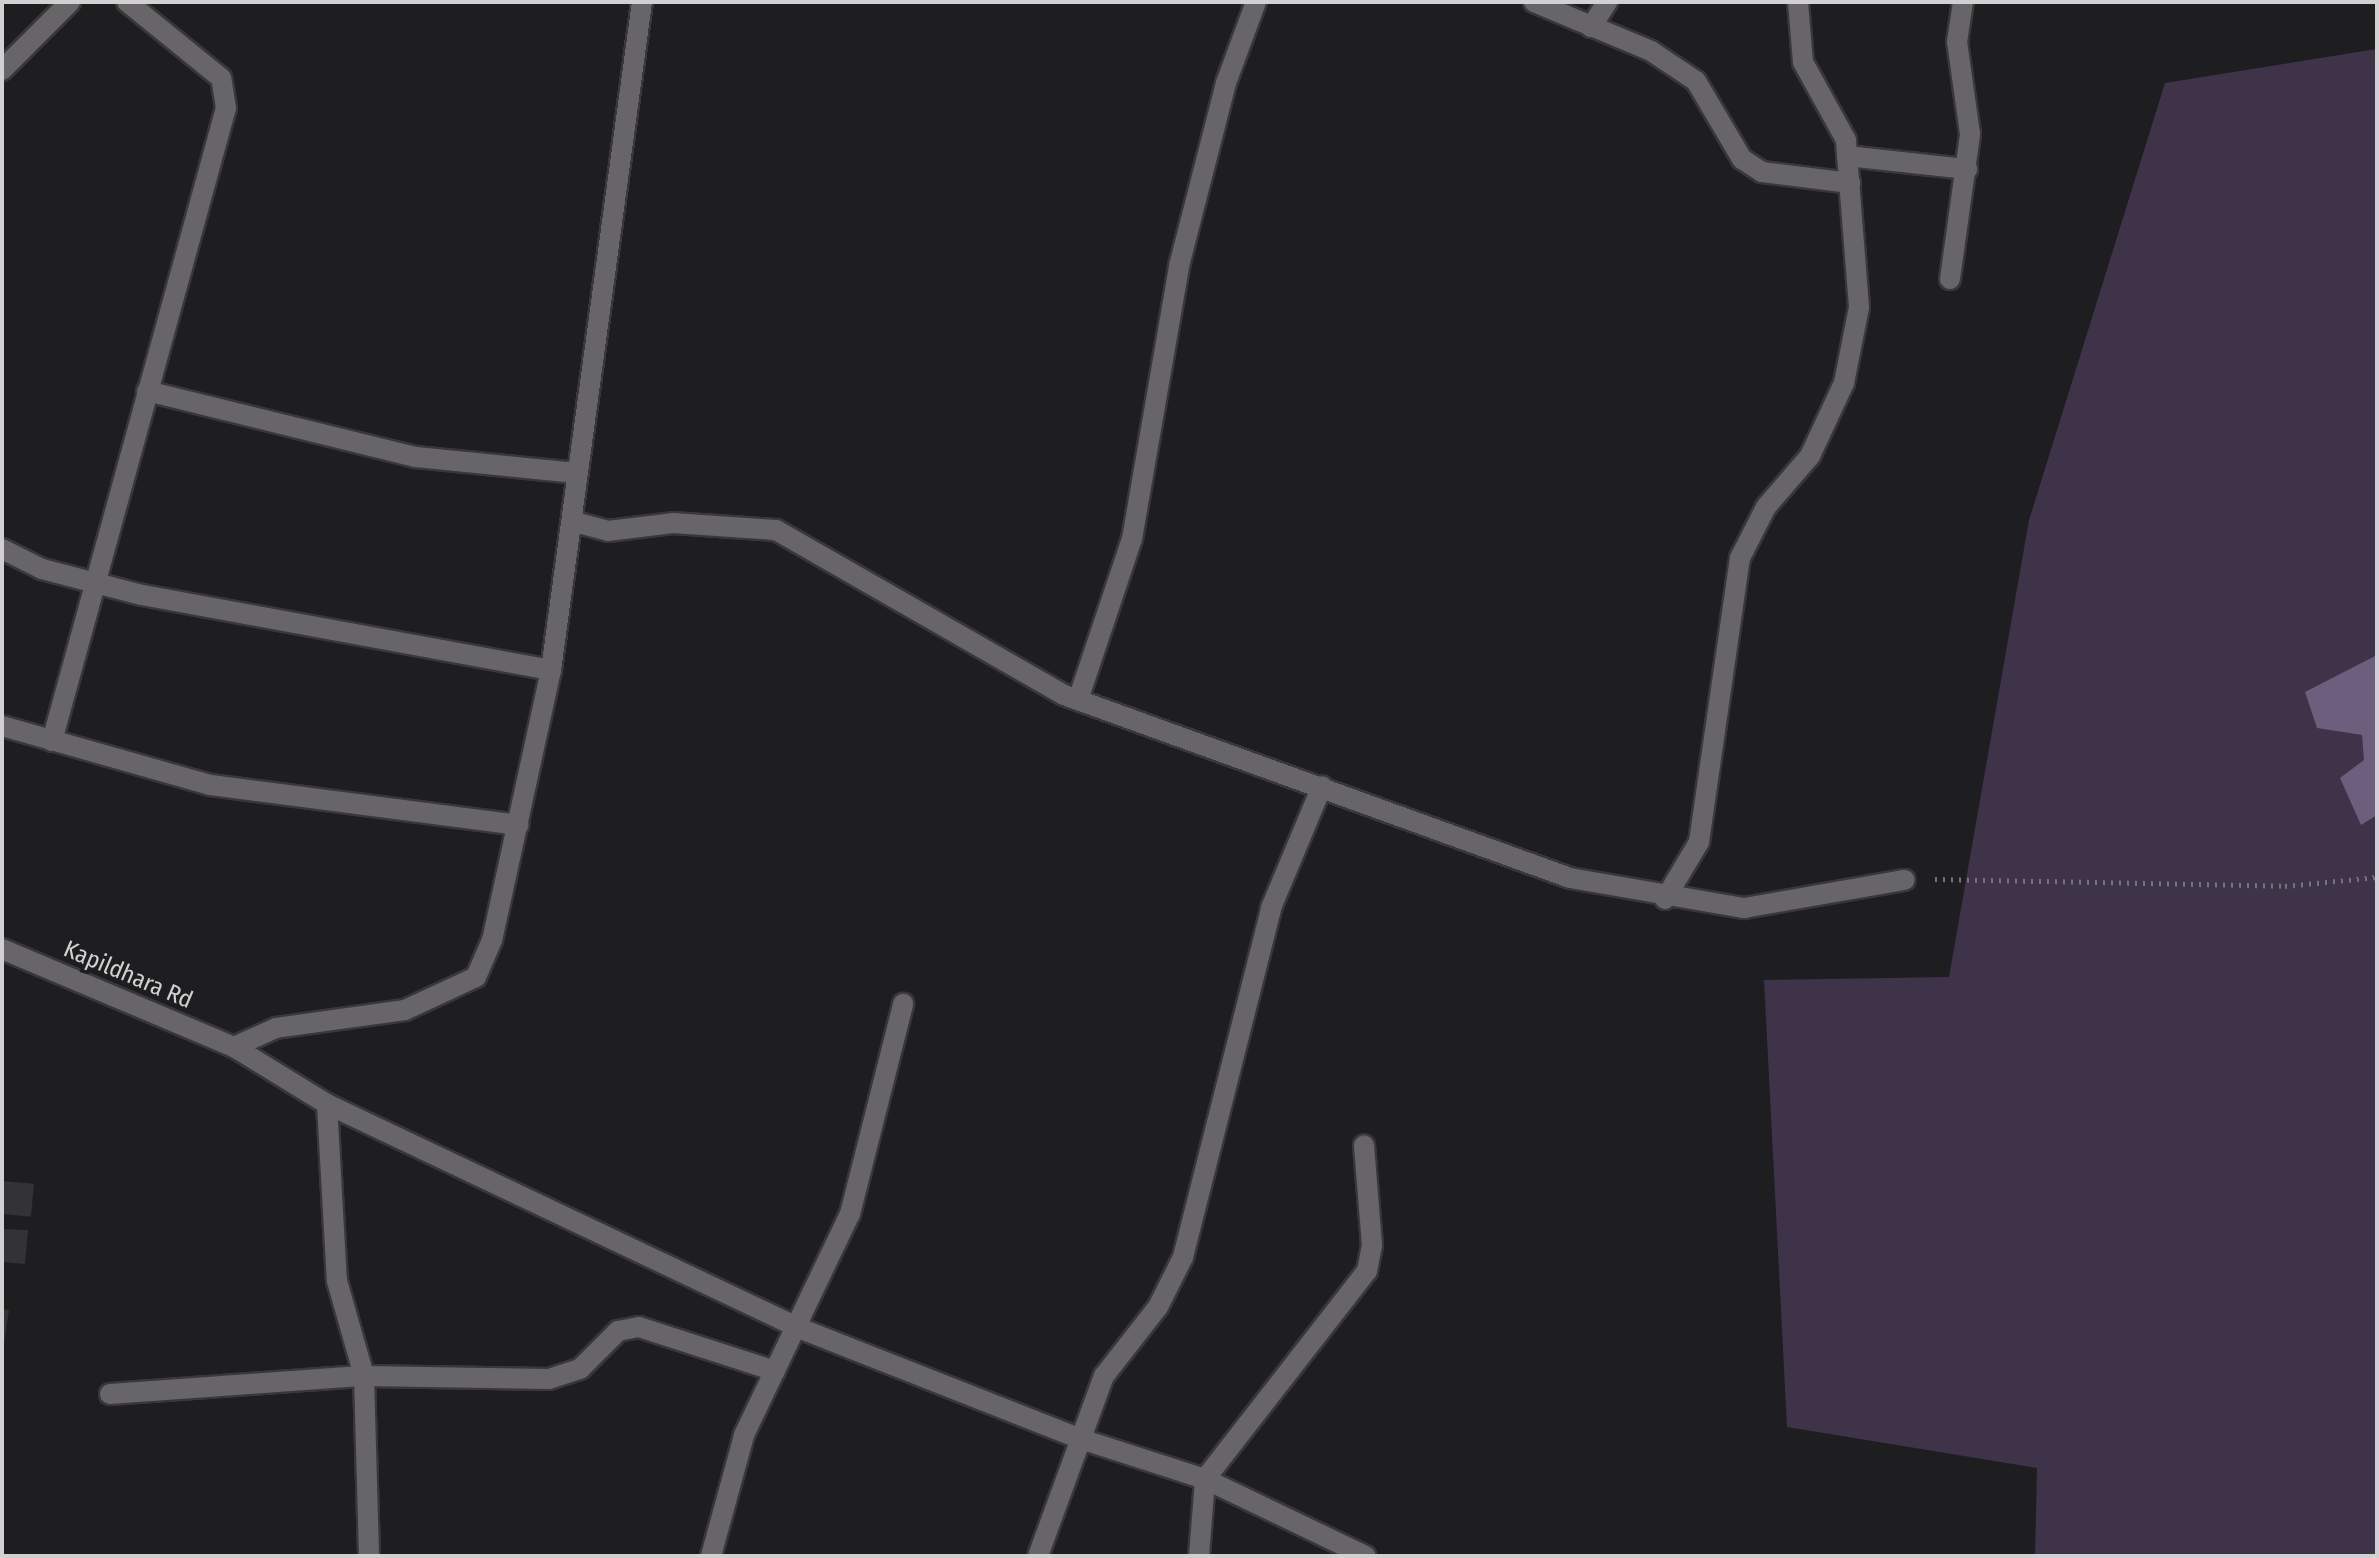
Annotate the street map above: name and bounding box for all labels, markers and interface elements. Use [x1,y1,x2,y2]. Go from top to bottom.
street label: Kapildhara Rd [59,935,197,1015]

